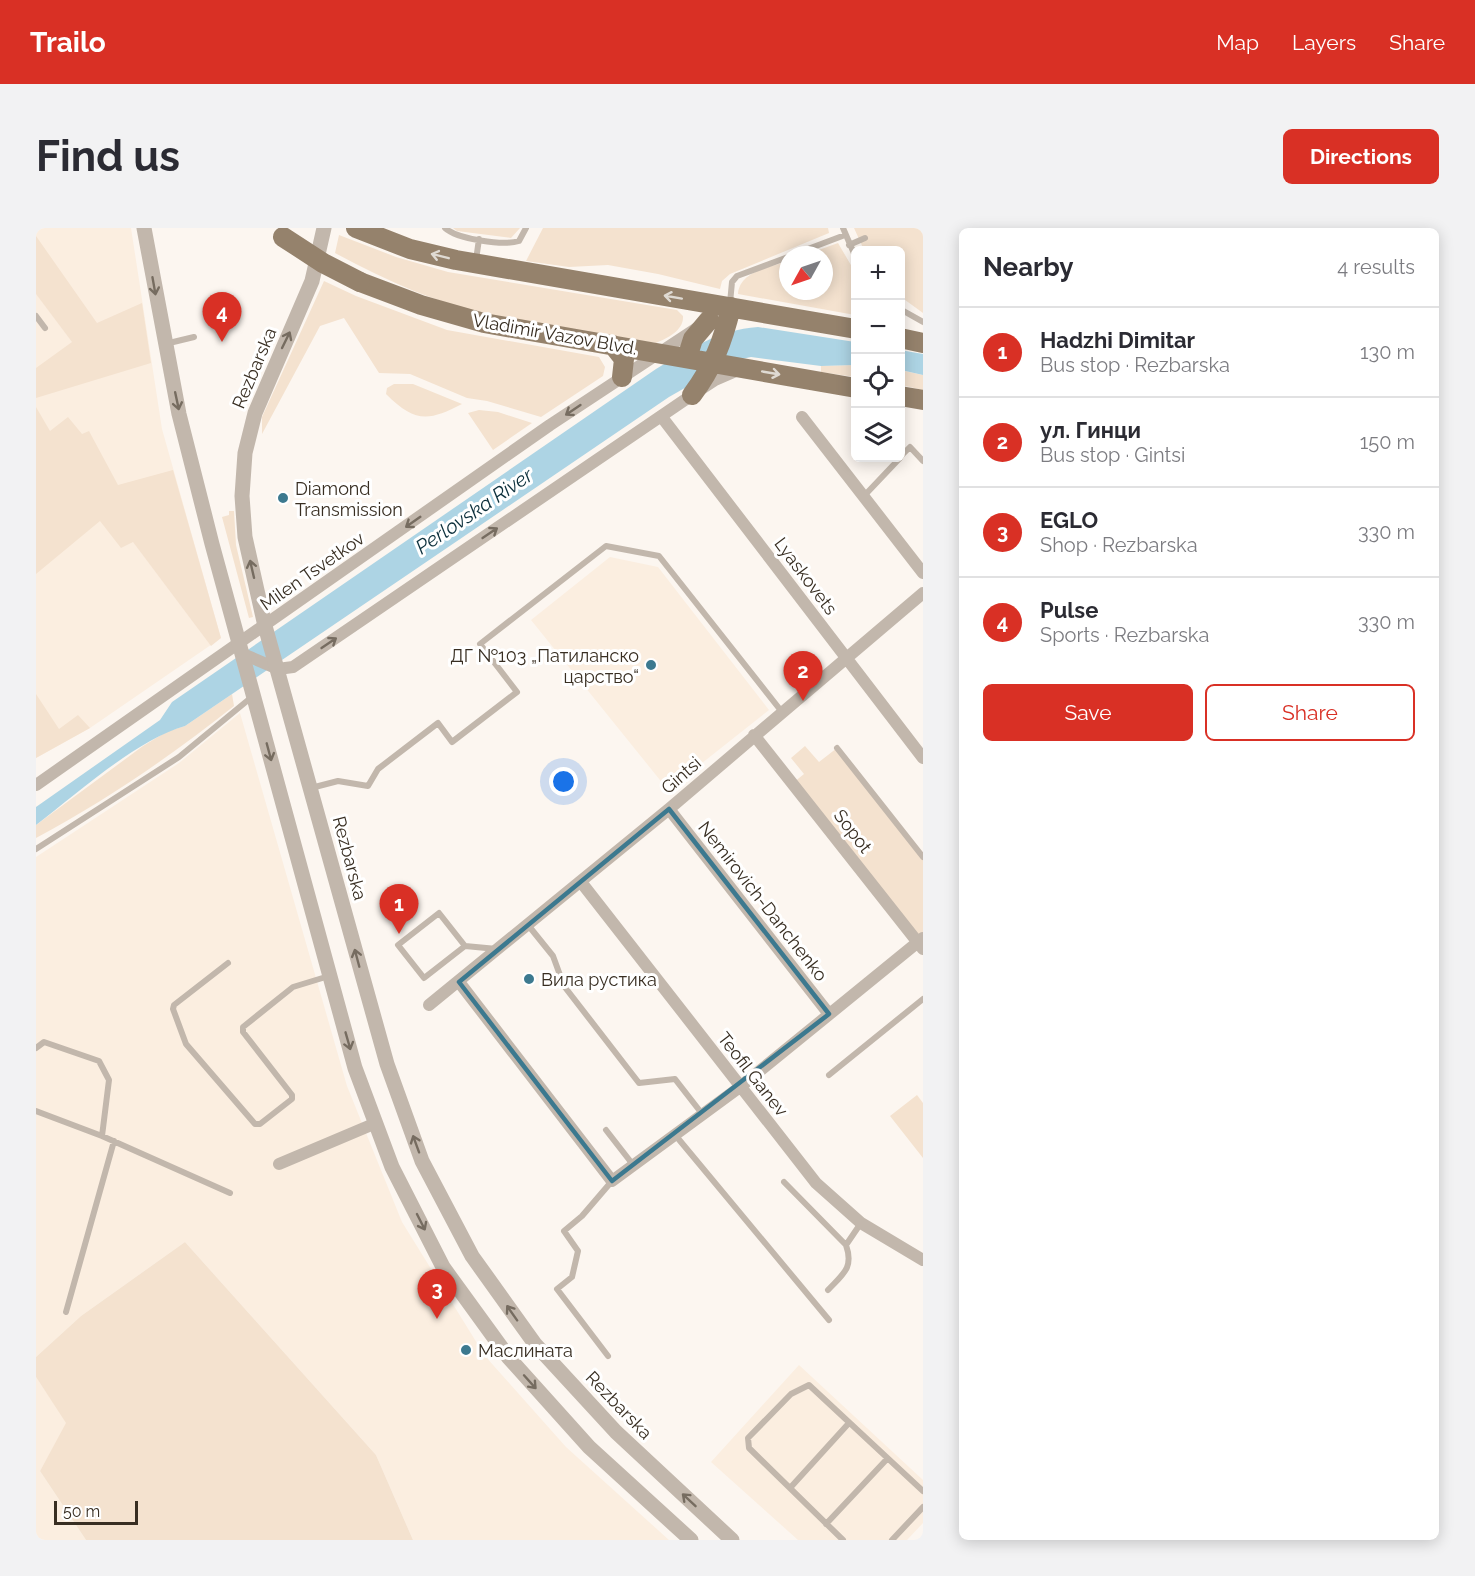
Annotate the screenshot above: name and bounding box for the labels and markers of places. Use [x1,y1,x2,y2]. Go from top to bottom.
pin: 4 [202,292,242,342]
place label: Diamond Transmission [295,478,403,520]
marker: Diamond Transmission [276,491,290,505]
place label: ДГ №103 „Патиланско царство“ [450,645,639,687]
pin: 2 [784,652,822,701]
marker: ДГ №103 „Патиланско царство“ [644,658,658,672]
pin: 1 [380,884,418,934]
place label: Вила рустика [541,969,657,990]
marker: Вила рустика [522,972,536,986]
pin: 3 [418,1270,456,1319]
place label: Маслината [478,1340,573,1361]
marker: Маслината [459,1343,473,1357]

